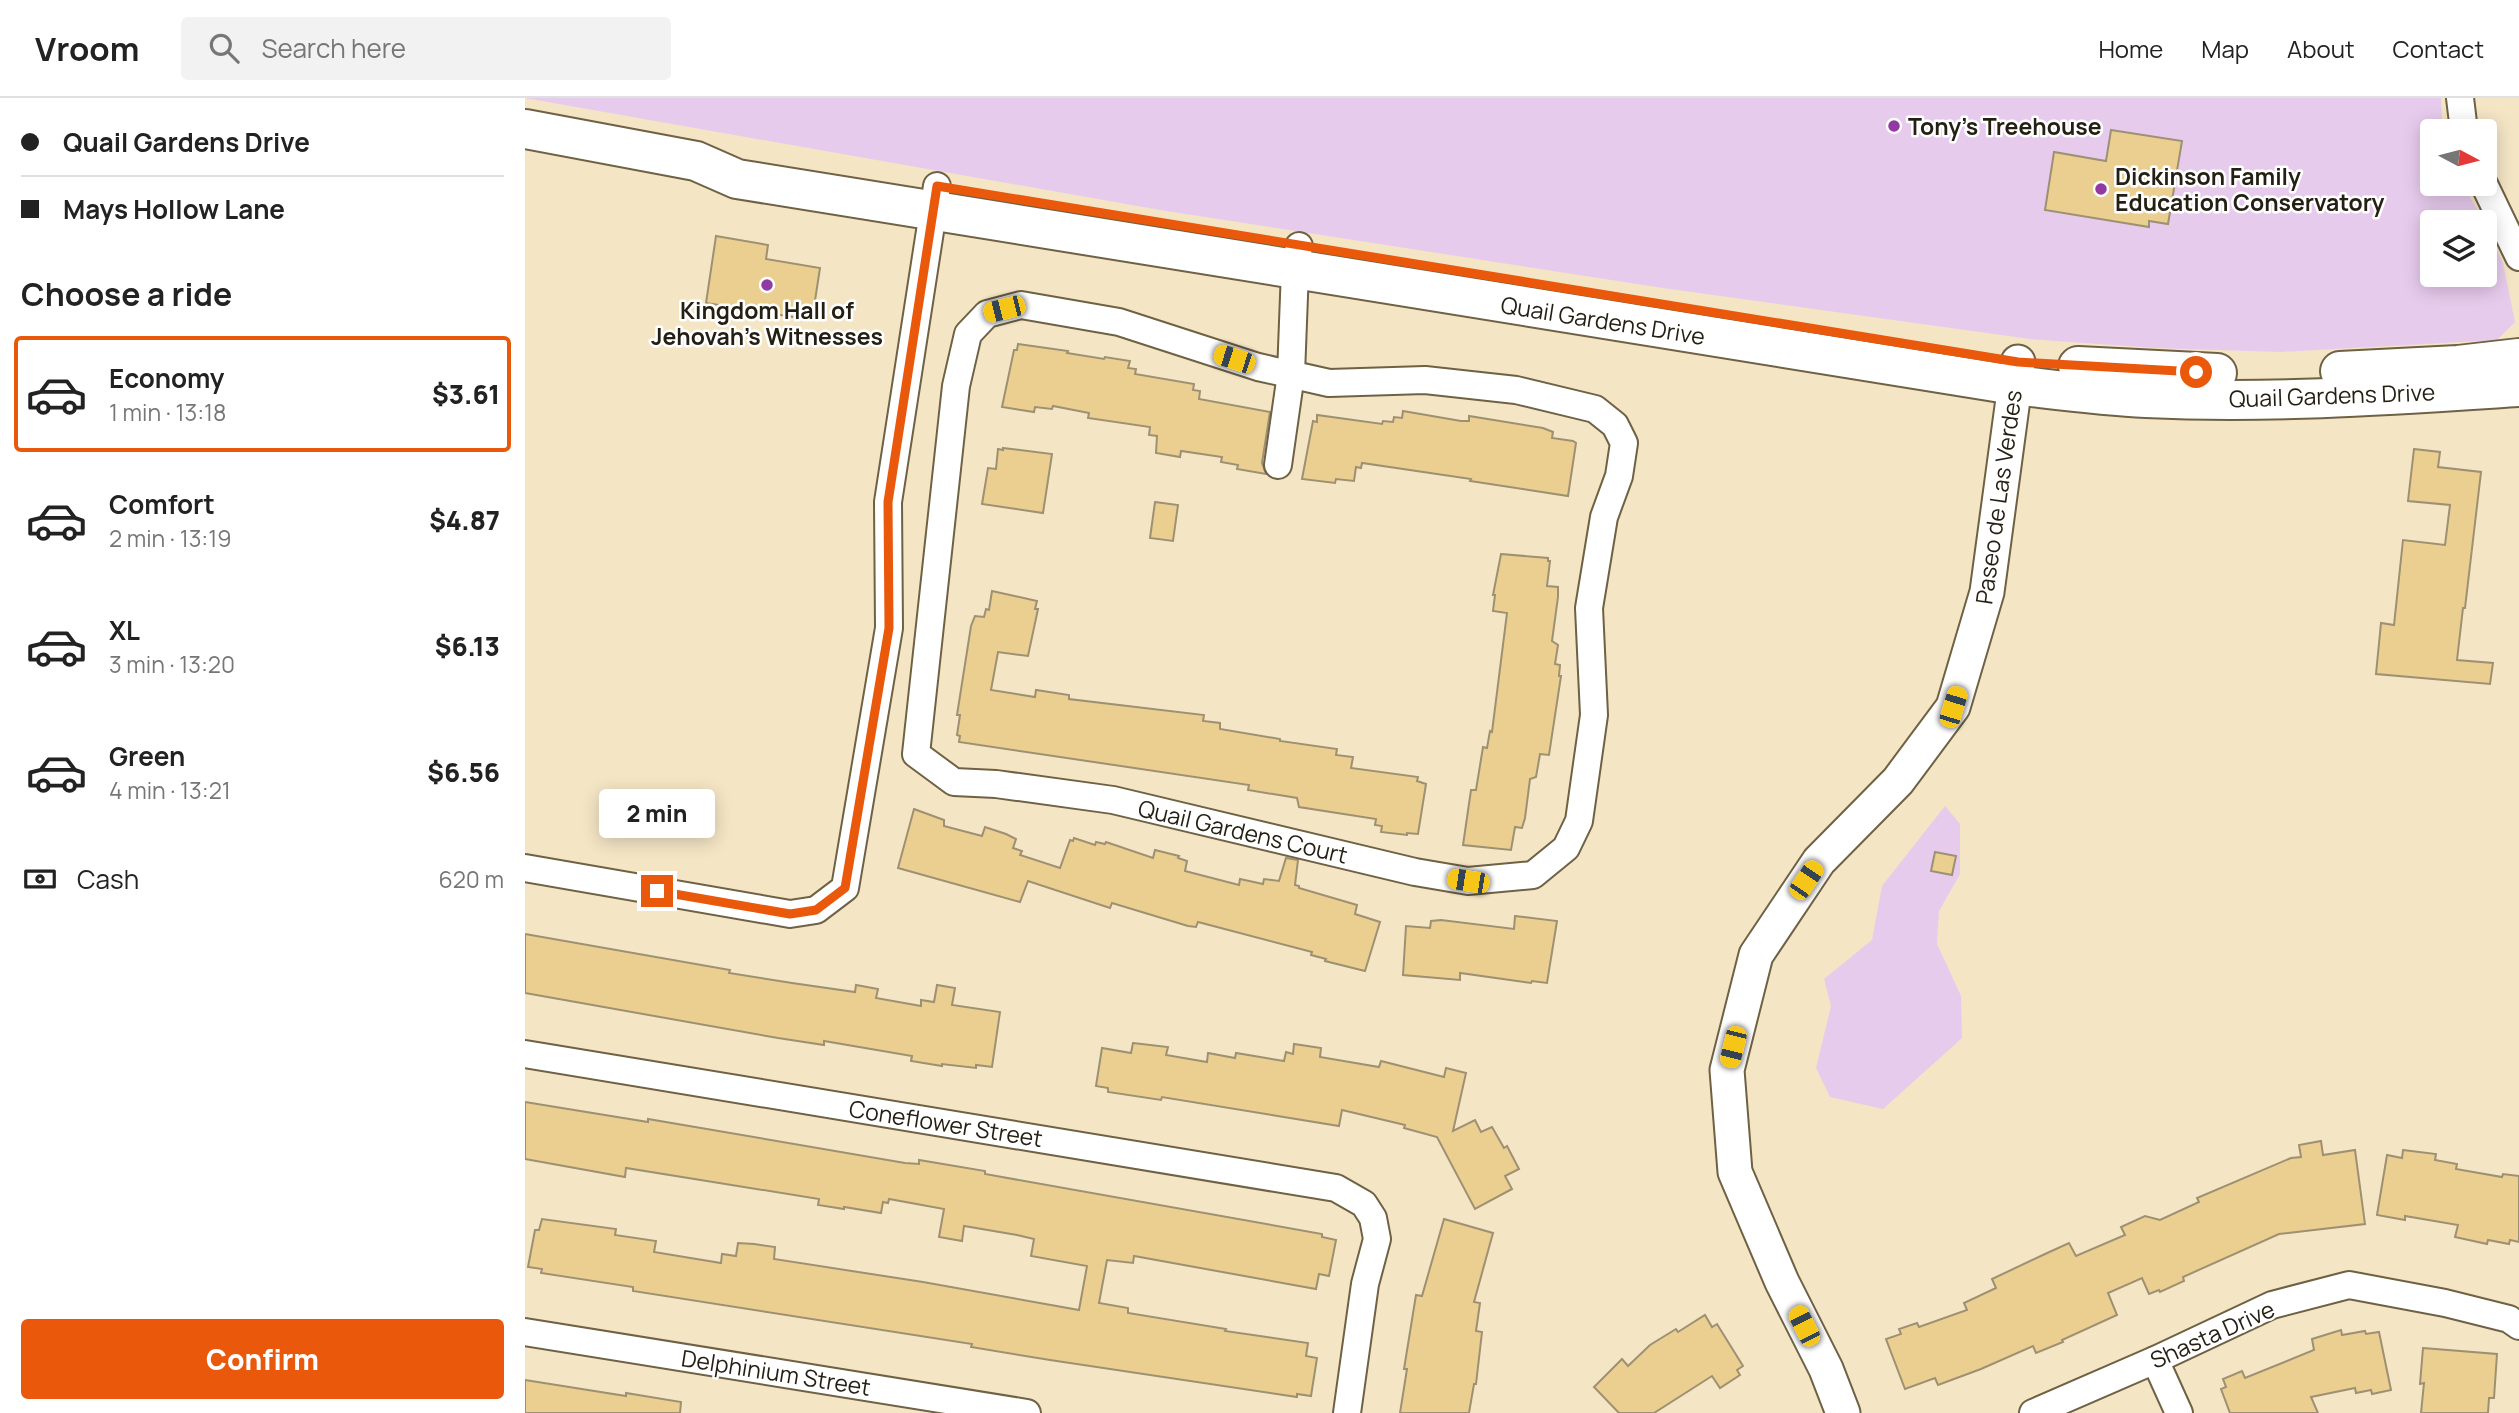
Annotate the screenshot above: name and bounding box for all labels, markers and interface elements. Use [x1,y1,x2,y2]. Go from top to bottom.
search box [181,17,671,80]
text: Vroom [35,26,139,71]
icon: search [205,29,243,67]
text: Search here [261,30,406,66]
text: Home [2098,32,2163,65]
text: Map [2201,32,2249,65]
text: About [2287,32,2355,65]
text: Contact [2393,32,2484,65]
place label: Tony's Treehouse [1908,110,2102,142]
marker: Tony's Treehouse [1886,118,1902,134]
north arrow [2420,119,2497,196]
map controls [2420,119,2497,287]
text: Quail Gardens Drive [63,124,310,160]
place label: Dickinson Family Education Conservatory [2115,160,2385,218]
marker: Dickinson Family Education Conservatory [2093,181,2109,197]
text: Mays Hollow Lane [63,191,285,227]
button: layers [2420,210,2497,287]
text: Choose a ride [21,272,232,316]
marker: Kingdom Hall of Jehovah’s Witnesses [759,277,775,293]
street label: Quail Gardens Drive [1499,288,1707,352]
place label: Kingdom Hall of Jehovah’s Witnesses [651,294,883,352]
car [982,294,1027,324]
car [1211,343,1258,375]
route start [2180,356,2212,388]
text: Economy [109,360,224,396]
icon: car [25,363,88,426]
street label: Quail Gardens Drive [2228,375,2436,415]
text: $3.61 [432,376,500,412]
street label: Paseo de Las Verdes [1967,388,2029,606]
text: 1 min · 13:18 [109,396,226,428]
text: Comfort [109,486,215,522]
icon: car [25,489,88,552]
text: $4.87 [429,502,500,538]
text: 2 min · 13:19 [109,522,231,554]
text: XL [109,612,140,648]
icon: car [25,615,88,678]
text: $6.13 [435,628,500,664]
text: 3 min · 13:20 [109,648,235,680]
car [1937,684,1970,730]
text: Green [109,738,185,774]
icon: car [25,741,88,804]
text: $6.56 [427,754,500,790]
text: 4 min · 13:21 [109,774,231,806]
callout: 2 min [599,790,715,838]
street label: Quail Gardens Court [1135,791,1351,871]
text: 2 min [627,797,688,829]
car [1786,857,1827,903]
icon: cash [21,860,59,898]
text: Cash [77,861,139,897]
text: 620 m [438,863,504,895]
car [1446,867,1491,895]
route end [641,875,673,907]
car [1718,1024,1749,1070]
street label: Coneflower Street [847,1092,1045,1154]
street label: Shasta Drive [2145,1292,2279,1376]
car [1786,1303,1823,1349]
button: Confirm [21,1319,504,1399]
street label: Delphinium Street [679,1341,873,1403]

